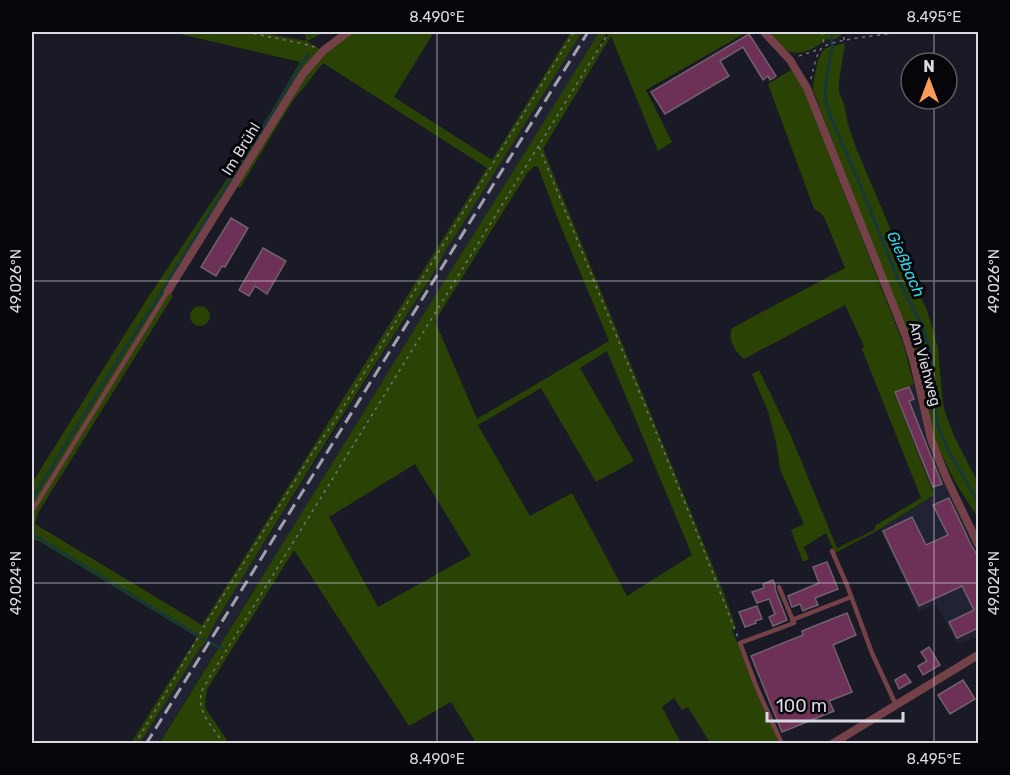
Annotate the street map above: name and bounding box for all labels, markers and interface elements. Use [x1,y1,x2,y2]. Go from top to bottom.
text: 8.490°E [409,8,465,26]
text: 8.495°E [907,8,961,26]
north arrow [899,51,959,111]
text: N [923,57,935,76]
street label: Im Brühl [218,119,264,179]
water label: Gießbach [883,228,929,300]
text: 49.026°N [7,249,25,313]
text: 49.026°N [985,249,1003,313]
street label: Am Viehweg [905,320,945,408]
text: 49.024°N [7,551,25,615]
text: 49.024°N [985,551,1003,615]
scale bar [767,685,904,723]
text: 100 m [776,695,827,717]
text: 8.490°E [409,750,465,768]
text: 8.495°E [907,750,961,768]

